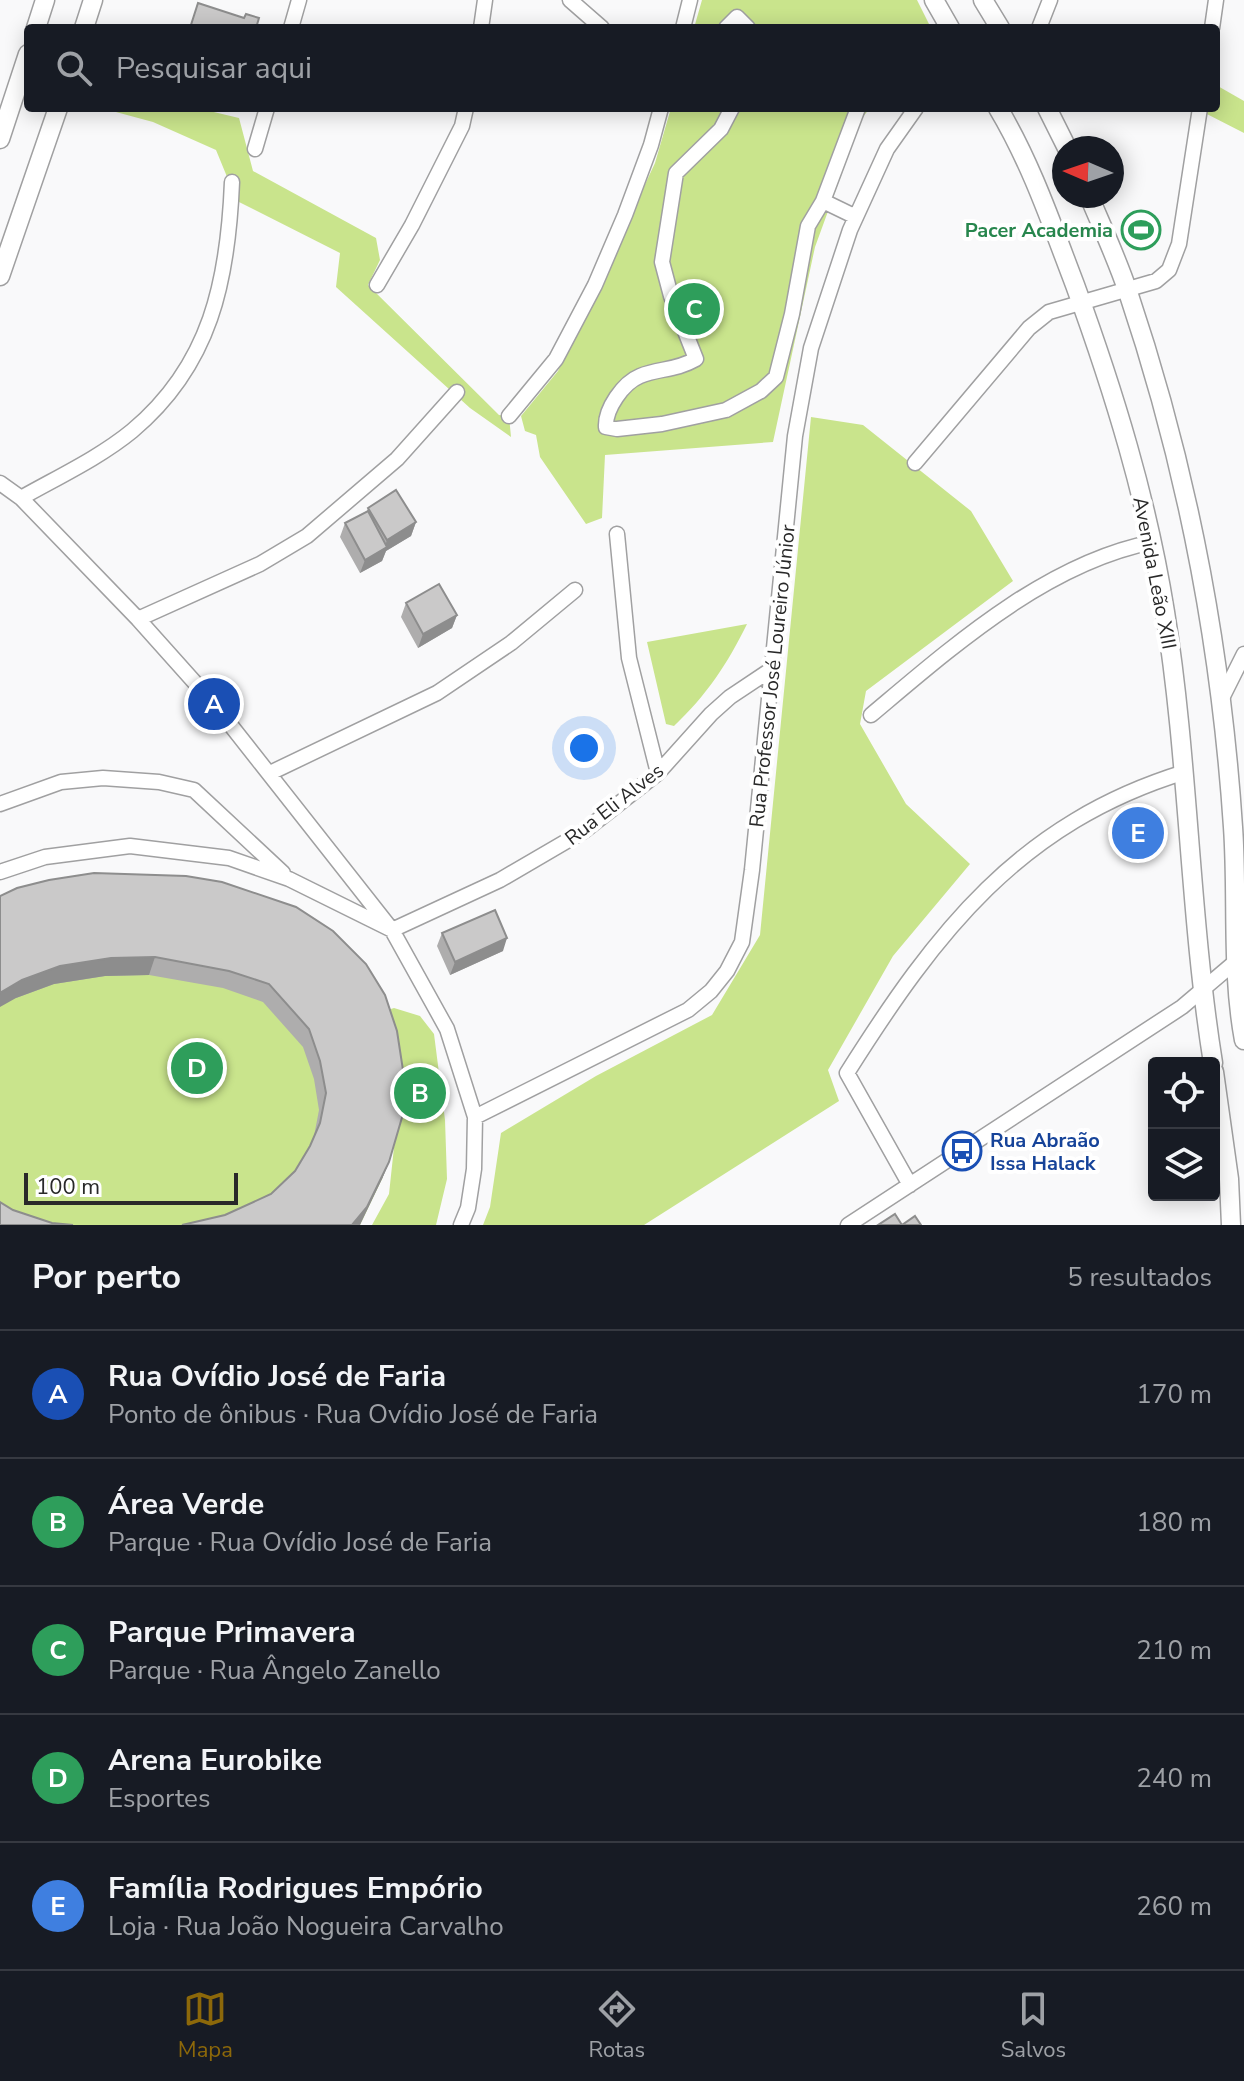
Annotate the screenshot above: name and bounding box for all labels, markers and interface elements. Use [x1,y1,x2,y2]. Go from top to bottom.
search box [24,24,1220,112]
icon: search [52,46,96,90]
text: Pesquisar aqui [116,48,312,89]
north arrow [1052,136,1124,208]
sports icon: Pacer Academia [1120,209,1162,251]
place label: Pacer Academia [965,217,1113,244]
pin: C [668,279,720,339]
street label: Avenida Leão XIII [1126,495,1183,652]
street label: Rua Professor José Loureiro Júnior [743,523,802,829]
pin: A [188,674,240,734]
your location [564,728,604,768]
street label: Rua Eli Alves [559,757,669,851]
pin: E [1112,803,1164,863]
pin: D [171,1038,223,1098]
map controls [1148,1057,1220,1201]
button: locate [1148,1057,1220,1129]
pin: B [394,1063,446,1123]
place label: Rua Abraão Issa Halack [990,1127,1100,1177]
button: layers [1148,1129,1220,1201]
bus stop icon: Rua Abraão Issa Halack [941,1130,983,1172]
scale bar [24,1169,238,1205]
text: 100 m [36,1172,100,1202]
text: Por perto [32,1254,181,1300]
text: 5 resultados [1067,1260,1212,1295]
text: Rua Ovídio José de Faria [108,1356,446,1397]
text: A [48,1377,68,1412]
text: 170 m [1136,1377,1212,1412]
text: Ponto de ônibus · Rua Ovídio José de Faria [108,1397,598,1432]
text: Área Verde [108,1484,264,1525]
text: B [49,1505,67,1540]
text: 180 m [1136,1505,1212,1540]
text: Parque · Rua Ovídio José de Faria [108,1525,492,1560]
text: Parque Primavera [108,1612,356,1653]
text: C [49,1633,67,1668]
text: 210 m [1136,1633,1212,1668]
text: Parque · Rua Ângelo Zanello [108,1653,441,1688]
text: Arena Eurobike [108,1740,322,1781]
text: D [48,1761,68,1796]
text: 240 m [1136,1761,1212,1796]
text: Esportes [108,1781,210,1816]
text: Família Rodrigues Empório [108,1868,483,1909]
text: E [50,1889,66,1924]
text: 260 m [1136,1889,1212,1924]
text: Loja · Rua João Nogueira Carvalho [108,1909,504,1944]
tab: Mapa [178,1987,233,2065]
tab: Rotas [589,1987,645,2065]
tab: Salvos [1001,1987,1066,2065]

